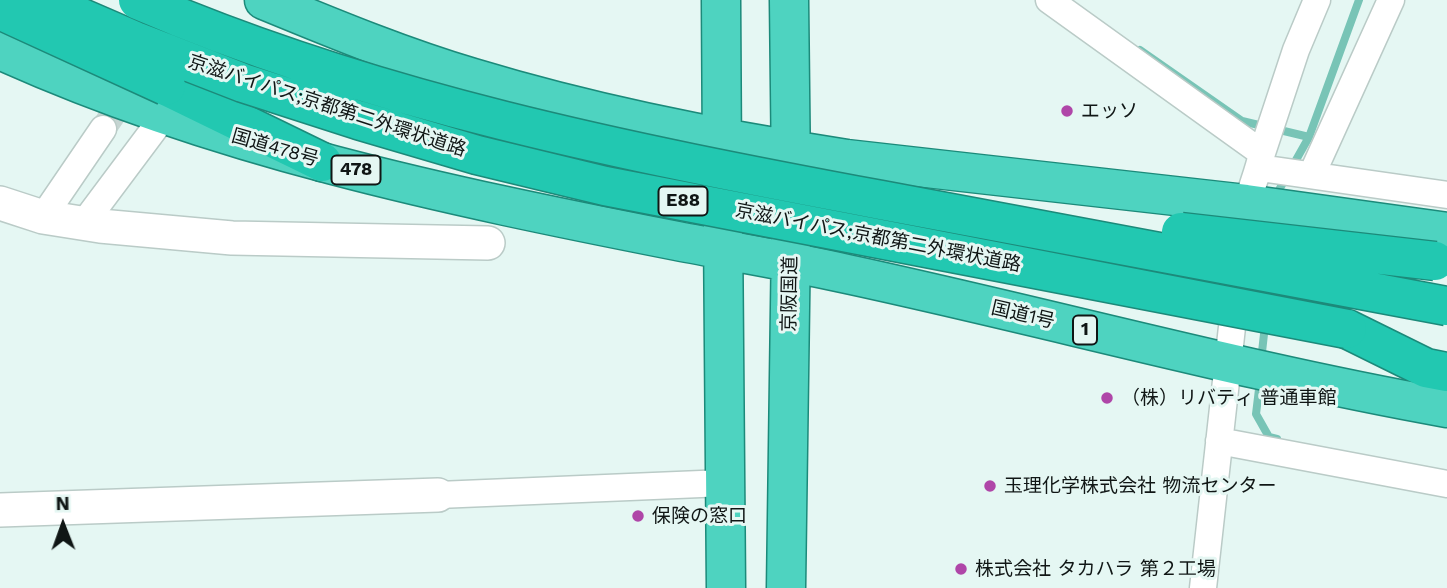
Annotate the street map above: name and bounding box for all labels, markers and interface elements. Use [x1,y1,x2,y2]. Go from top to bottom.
street label: 京滋バイパス;京都第二外環状道路 [185,50,469,162]
place label: エッソ [1081,100,1138,122]
marker: エッソ [1059,103,1075,119]
street label: 国道478号 [229,125,321,171]
road number: 478 [332,155,380,184]
road number: E88 [658,186,708,216]
street label: 京滋バイパス;京都第二外環状道路 [733,199,1023,277]
street label: 京阪国道 [778,256,802,332]
street label: 国道1号 [989,297,1057,333]
road number: 1 [1073,316,1097,344]
place label: （株）リバティ 普通車館 [1121,387,1336,409]
marker: （株）リバティ 普通車館 [1099,390,1115,406]
place label: 玉理化学株式会社 物流センター [1004,475,1276,497]
marker: 玉理化学株式会社 物流センター [982,478,998,494]
north arrow [28,490,98,560]
text: N [55,492,70,515]
place label: 保険の窓口 [652,505,747,527]
marker: 保険の窓口 [630,508,646,524]
place label: 株式会社 タカハラ 第２工場 [975,558,1216,580]
marker: 株式会社 タカハラ 第２工場 [953,561,969,577]

